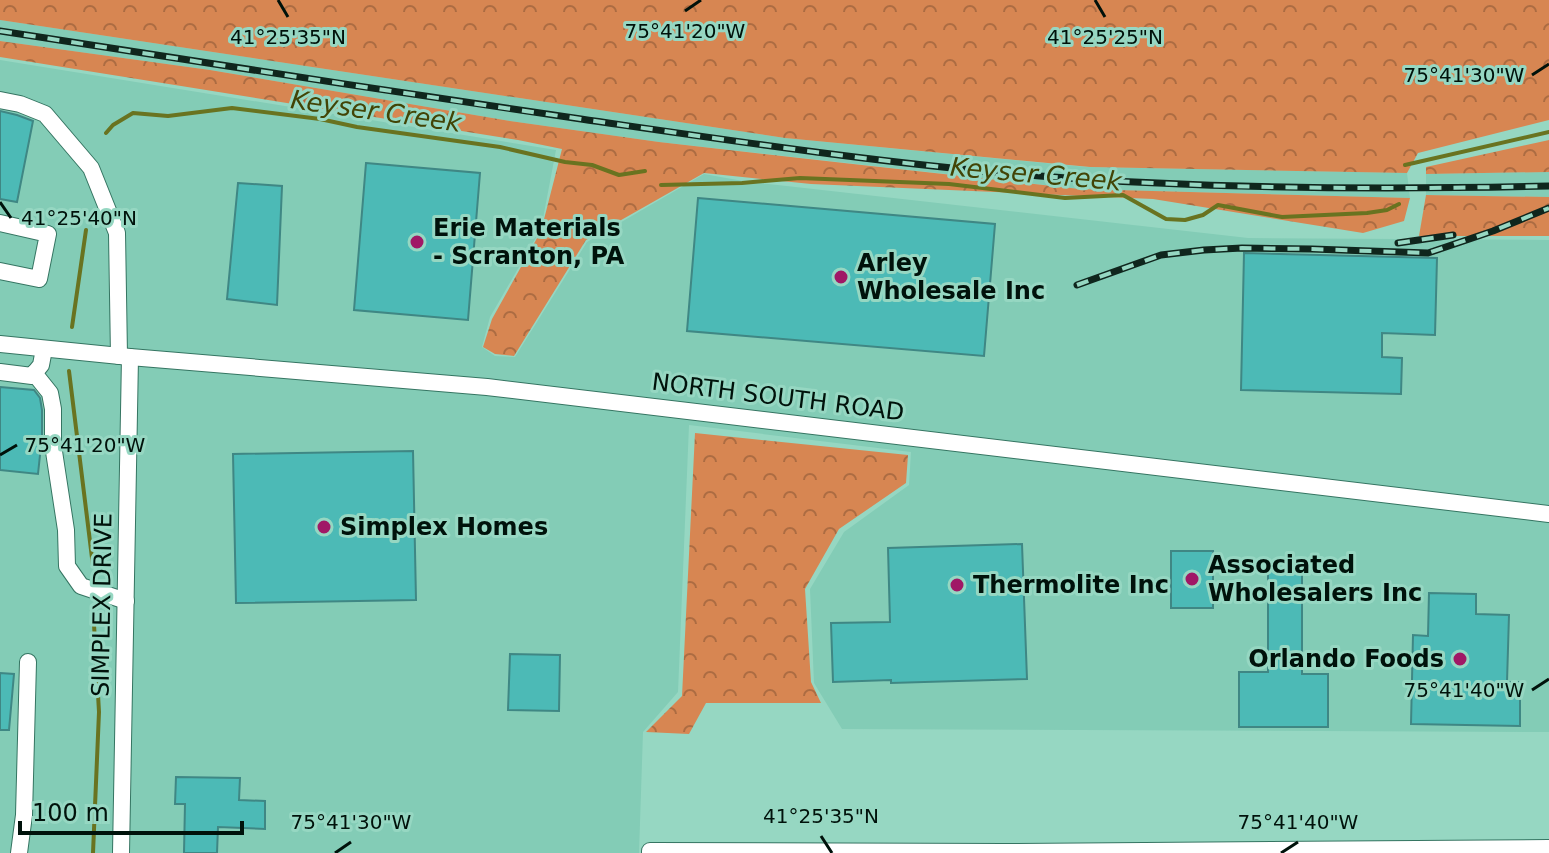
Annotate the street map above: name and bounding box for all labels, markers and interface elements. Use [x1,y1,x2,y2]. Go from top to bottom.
text: 75°41'20"W [625,19,746,43]
text: 41°25'35"N [230,25,346,49]
text: 41°25'25"N [1047,25,1163,49]
text: 75°41'30"W [1404,63,1525,87]
water label: Keyser Creek [289,84,464,138]
water label: Keyser Creek [949,152,1124,197]
text: 41°25'40"N [21,206,137,230]
place label: Erie Materials - Scranton, PA [433,214,625,270]
marker: Erie Materials - Scranton, PA [408,233,426,251]
place label: Arley Wholesale Inc [857,249,1045,305]
marker: Arley Wholesale Inc [832,268,850,286]
street label: NORTH SOUTH ROAD [650,368,906,426]
text: 75°41'20"W [25,433,146,457]
street label: SIMPLEX DRIVE [86,513,118,697]
place label: Simplex Homes [340,513,548,541]
marker: Simplex Homes [315,518,333,536]
place label: Associated Wholesalers Inc [1208,551,1422,607]
marker: Associated Wholesalers Inc [1183,570,1201,588]
place label: Thermolite Inc [973,571,1169,599]
marker: Thermolite Inc [948,576,966,594]
place label: Orlando Foods [1248,645,1444,673]
marker: Orlando Foods [1451,650,1469,668]
text: 75°41'40"W [1404,678,1525,702]
scale bar [20,785,242,835]
text: 100 m [32,799,109,827]
text: 41°25'35"N [763,804,879,828]
text: 75°41'30"W [291,810,412,834]
text: 75°41'40"W [1238,810,1359,834]

